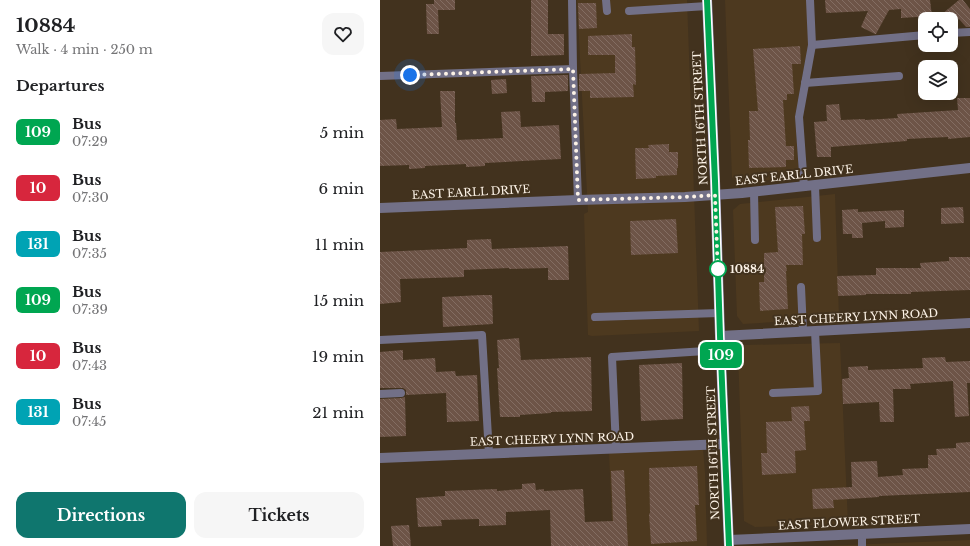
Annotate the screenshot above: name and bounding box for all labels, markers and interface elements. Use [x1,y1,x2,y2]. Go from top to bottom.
map controls [918,12,958,100]
button: locate [918,12,958,52]
button: heart [322,13,364,55]
text: 10884 [16,14,75,37]
text: Walk · 4 min · 250 m [16,41,153,58]
street label: NORTH 16TH STREET [689,51,710,185]
button: layers [918,60,958,100]
your location [400,65,420,85]
text: Departures [16,76,105,95]
text: Bus [72,114,102,133]
text: 109 [25,123,51,141]
text: 5 min [320,123,364,142]
text: 07:29 [72,133,108,150]
street label: EAST EARLL DRIVE [734,162,854,188]
text: Bus [72,170,102,189]
text: 10 [30,179,46,197]
text: 6 min [319,179,364,198]
street label: EAST EARLL DRIVE [411,182,531,202]
text: 07:30 [72,189,109,206]
text: Bus [72,226,102,245]
text: 131 [27,235,49,253]
text: 11 min [315,235,364,254]
text: 07:35 [72,245,107,262]
marker: 10884 [709,260,727,278]
place label: 10884 [730,262,764,276]
text: Bus [72,282,102,301]
text: 109 [25,291,51,309]
text: 15 min [313,291,364,310]
text: 07:39 [72,301,108,318]
street label: EAST CHEERY LYNN ROAD [774,306,939,328]
text: Bus [72,338,102,357]
line badge: 109 [698,342,744,368]
text: 109 [708,346,734,364]
text: 10 [30,347,46,365]
text: 19 min [312,347,364,366]
text: 07:43 [72,357,107,374]
street label: NORTH 16TH STREET [704,386,722,520]
text: Bus [72,394,102,413]
text: 131 [27,403,49,421]
text: 21 min [312,403,364,422]
text: 07:45 [72,413,107,430]
street label: EAST CHEERY LYNN ROAD [470,429,635,449]
button: Directions [16,492,186,538]
button: Tickets [194,492,364,538]
street label: EAST FLOWER STREET [778,511,921,533]

